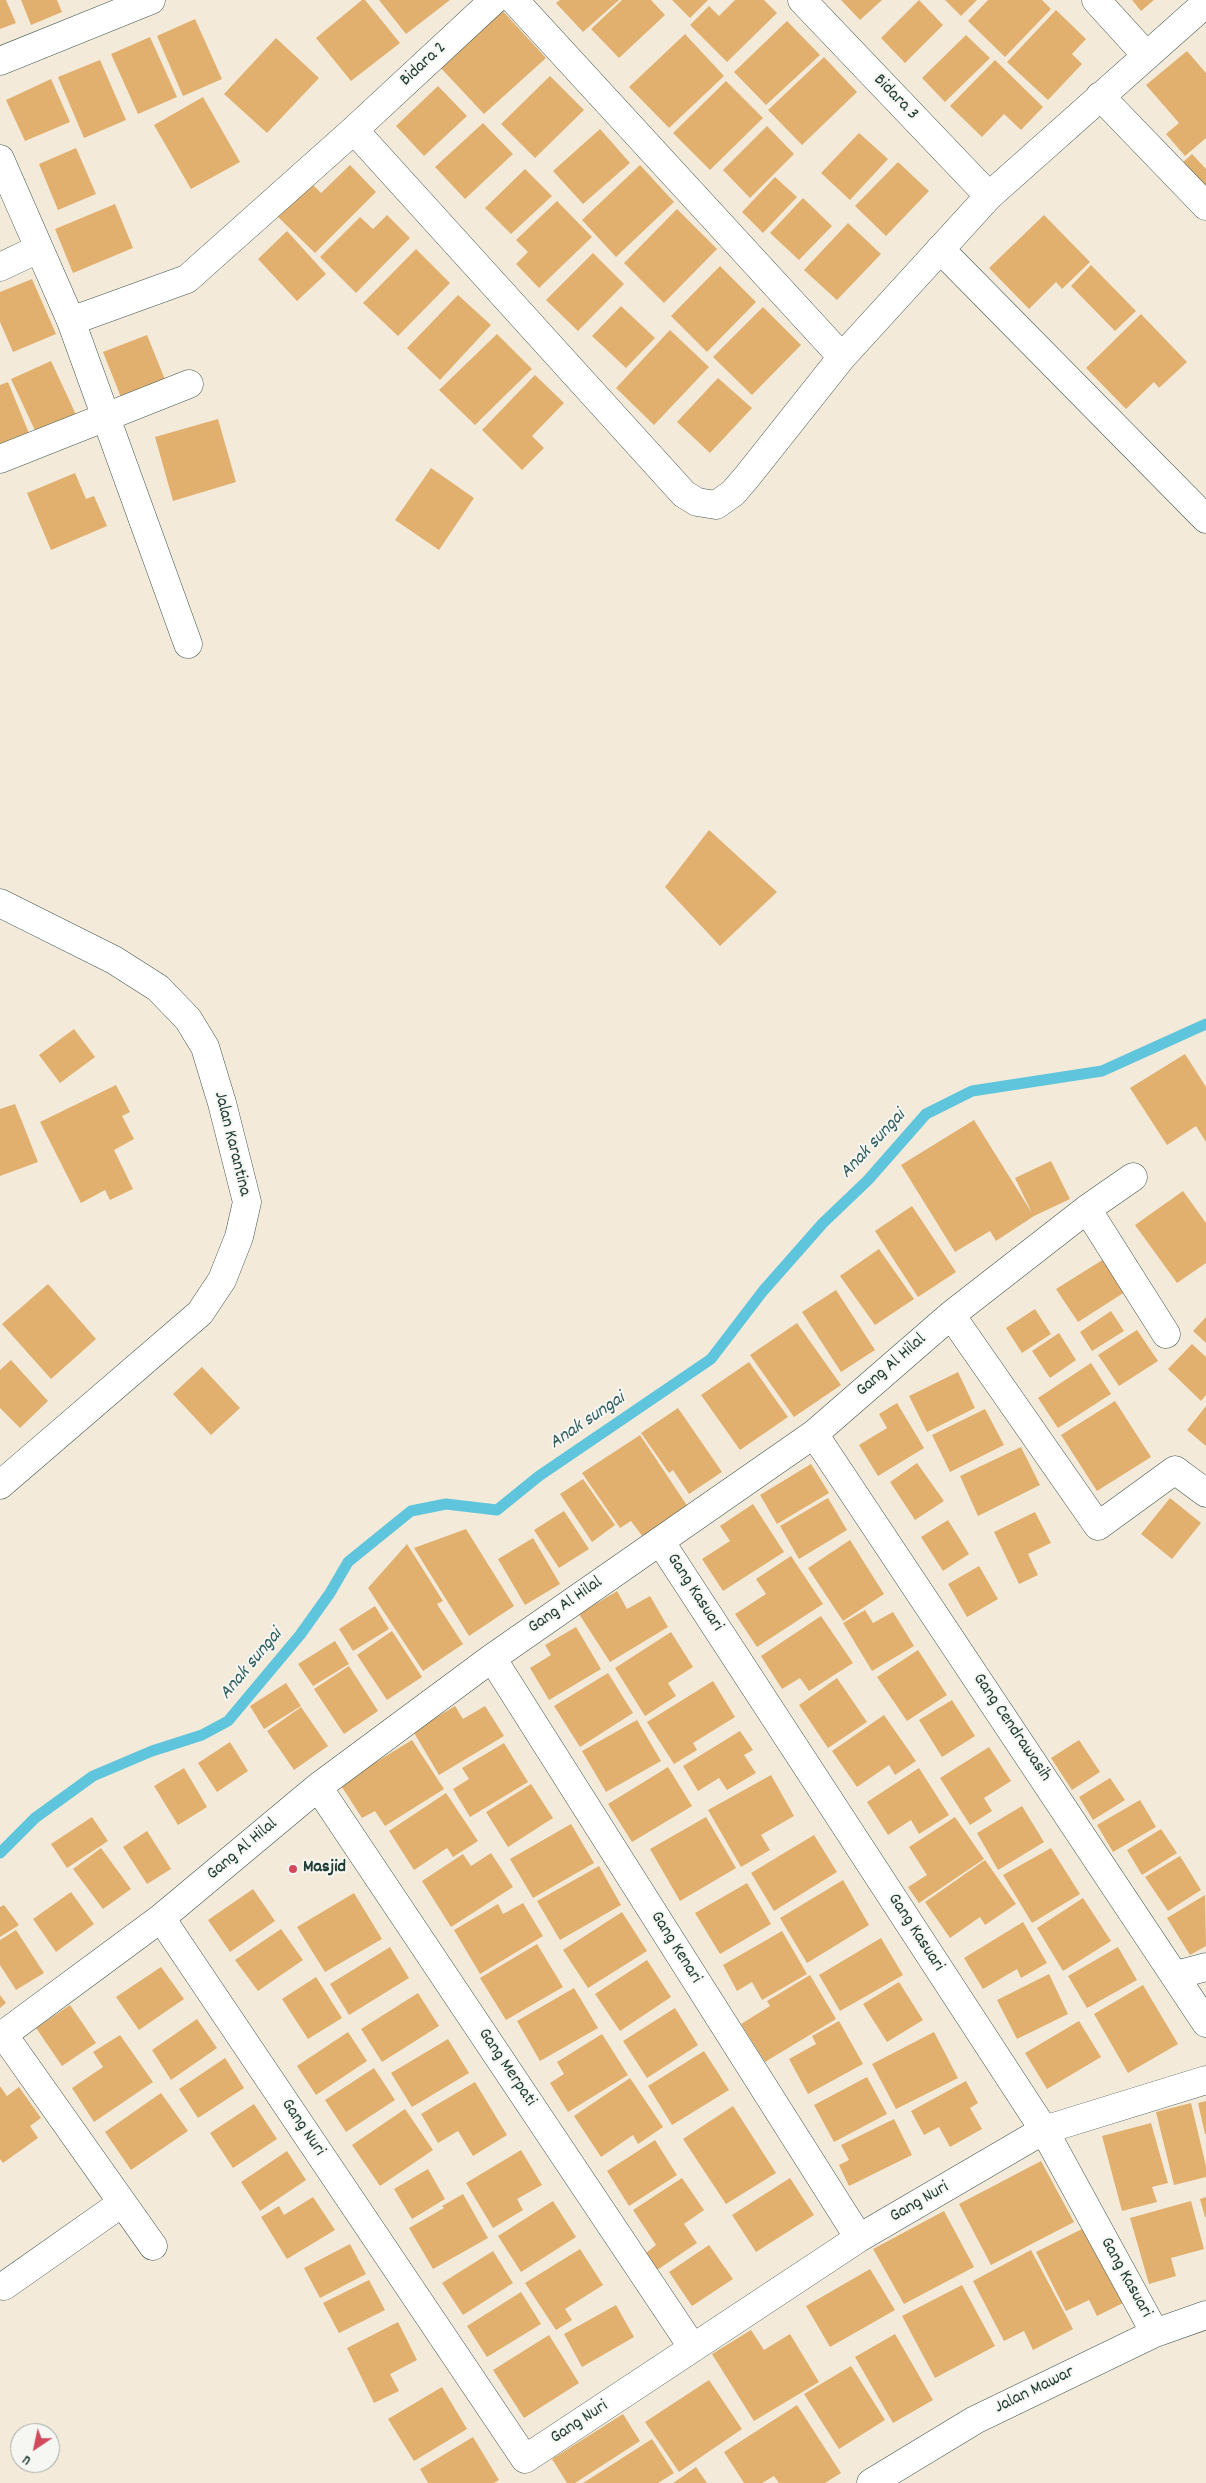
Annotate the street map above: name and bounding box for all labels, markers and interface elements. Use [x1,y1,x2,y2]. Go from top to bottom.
street label: Bidara 2 [396,38,452,92]
street label: Bidara 3 [868,70,922,126]
street label: Jalan Karantina [208,1089,254,1199]
water label: Anak sungai [836,1106,912,1184]
street label: Gang Al Hilal [853,1330,931,1402]
water label: Anak sungai [546,1389,630,1455]
street label: Gang Kasuari [661,1550,727,1636]
street label: Gang Al Hilal [525,1573,607,1639]
water label: Anak sungai [216,1625,288,1705]
street label: Gang Cendrawasih [967,1670,1055,1786]
street label: Gang Al Hilal [203,1814,283,1886]
place label: Masjid [303,1858,346,1880]
marker: Masjid [287,1863,299,1875]
street label: Gang Kasuari [882,1890,948,1976]
street label: Gang Kenari [644,1908,706,1988]
street label: Gang Merpati [472,2025,540,2111]
street label: Gang Nuri [275,2095,329,2161]
street label: Gang Nuri [887,2178,953,2228]
street label: Gang Kasuari [1094,2234,1156,2322]
street label: Jalan Mawar [992,2362,1078,2420]
street label: Gang Nuri [547,2396,613,2450]
north arrow [10,2423,60,2473]
text: U [19,2449,36,2470]

